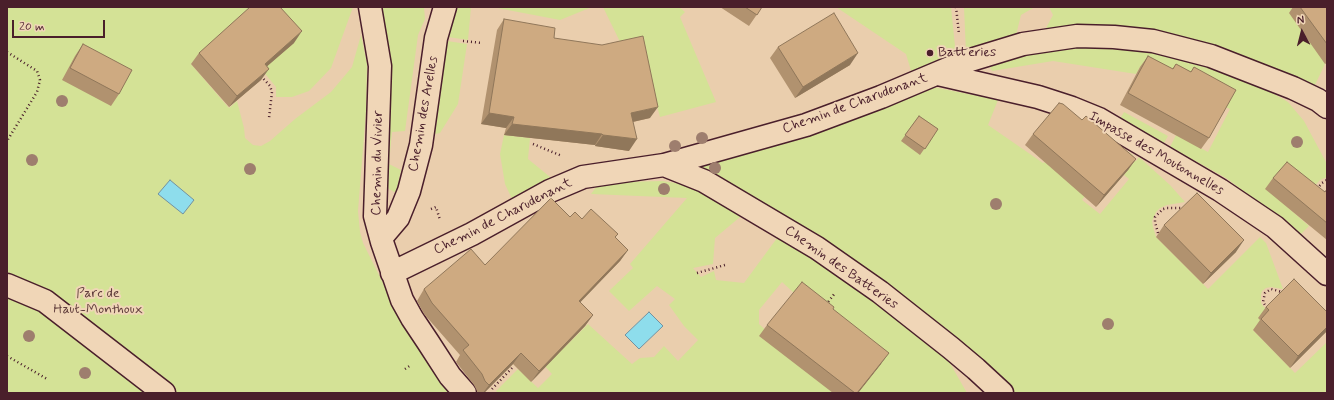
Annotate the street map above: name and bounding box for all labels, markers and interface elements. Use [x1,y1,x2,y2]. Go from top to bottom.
scale bar [14,12,107,38]
north arrow [1282,12,1322,52]
text: N [1296,13,1305,27]
text: 20 m [19,19,45,35]
place label: Batteries [938,45,996,61]
marker: Batteries [925,48,935,58]
street label: Chemin des Arelles [406,55,442,173]
street label: Chemin de Charudenant [780,70,930,138]
street label: Impasse des Moutonnelles [1086,108,1226,200]
street label: Chemin du Vivier [369,110,387,216]
street label: Chemin de Charudenant [431,175,575,259]
street label: Chemin des Batteries [781,222,901,314]
park label: Parc de Haut-Monthoux [53,286,143,318]

